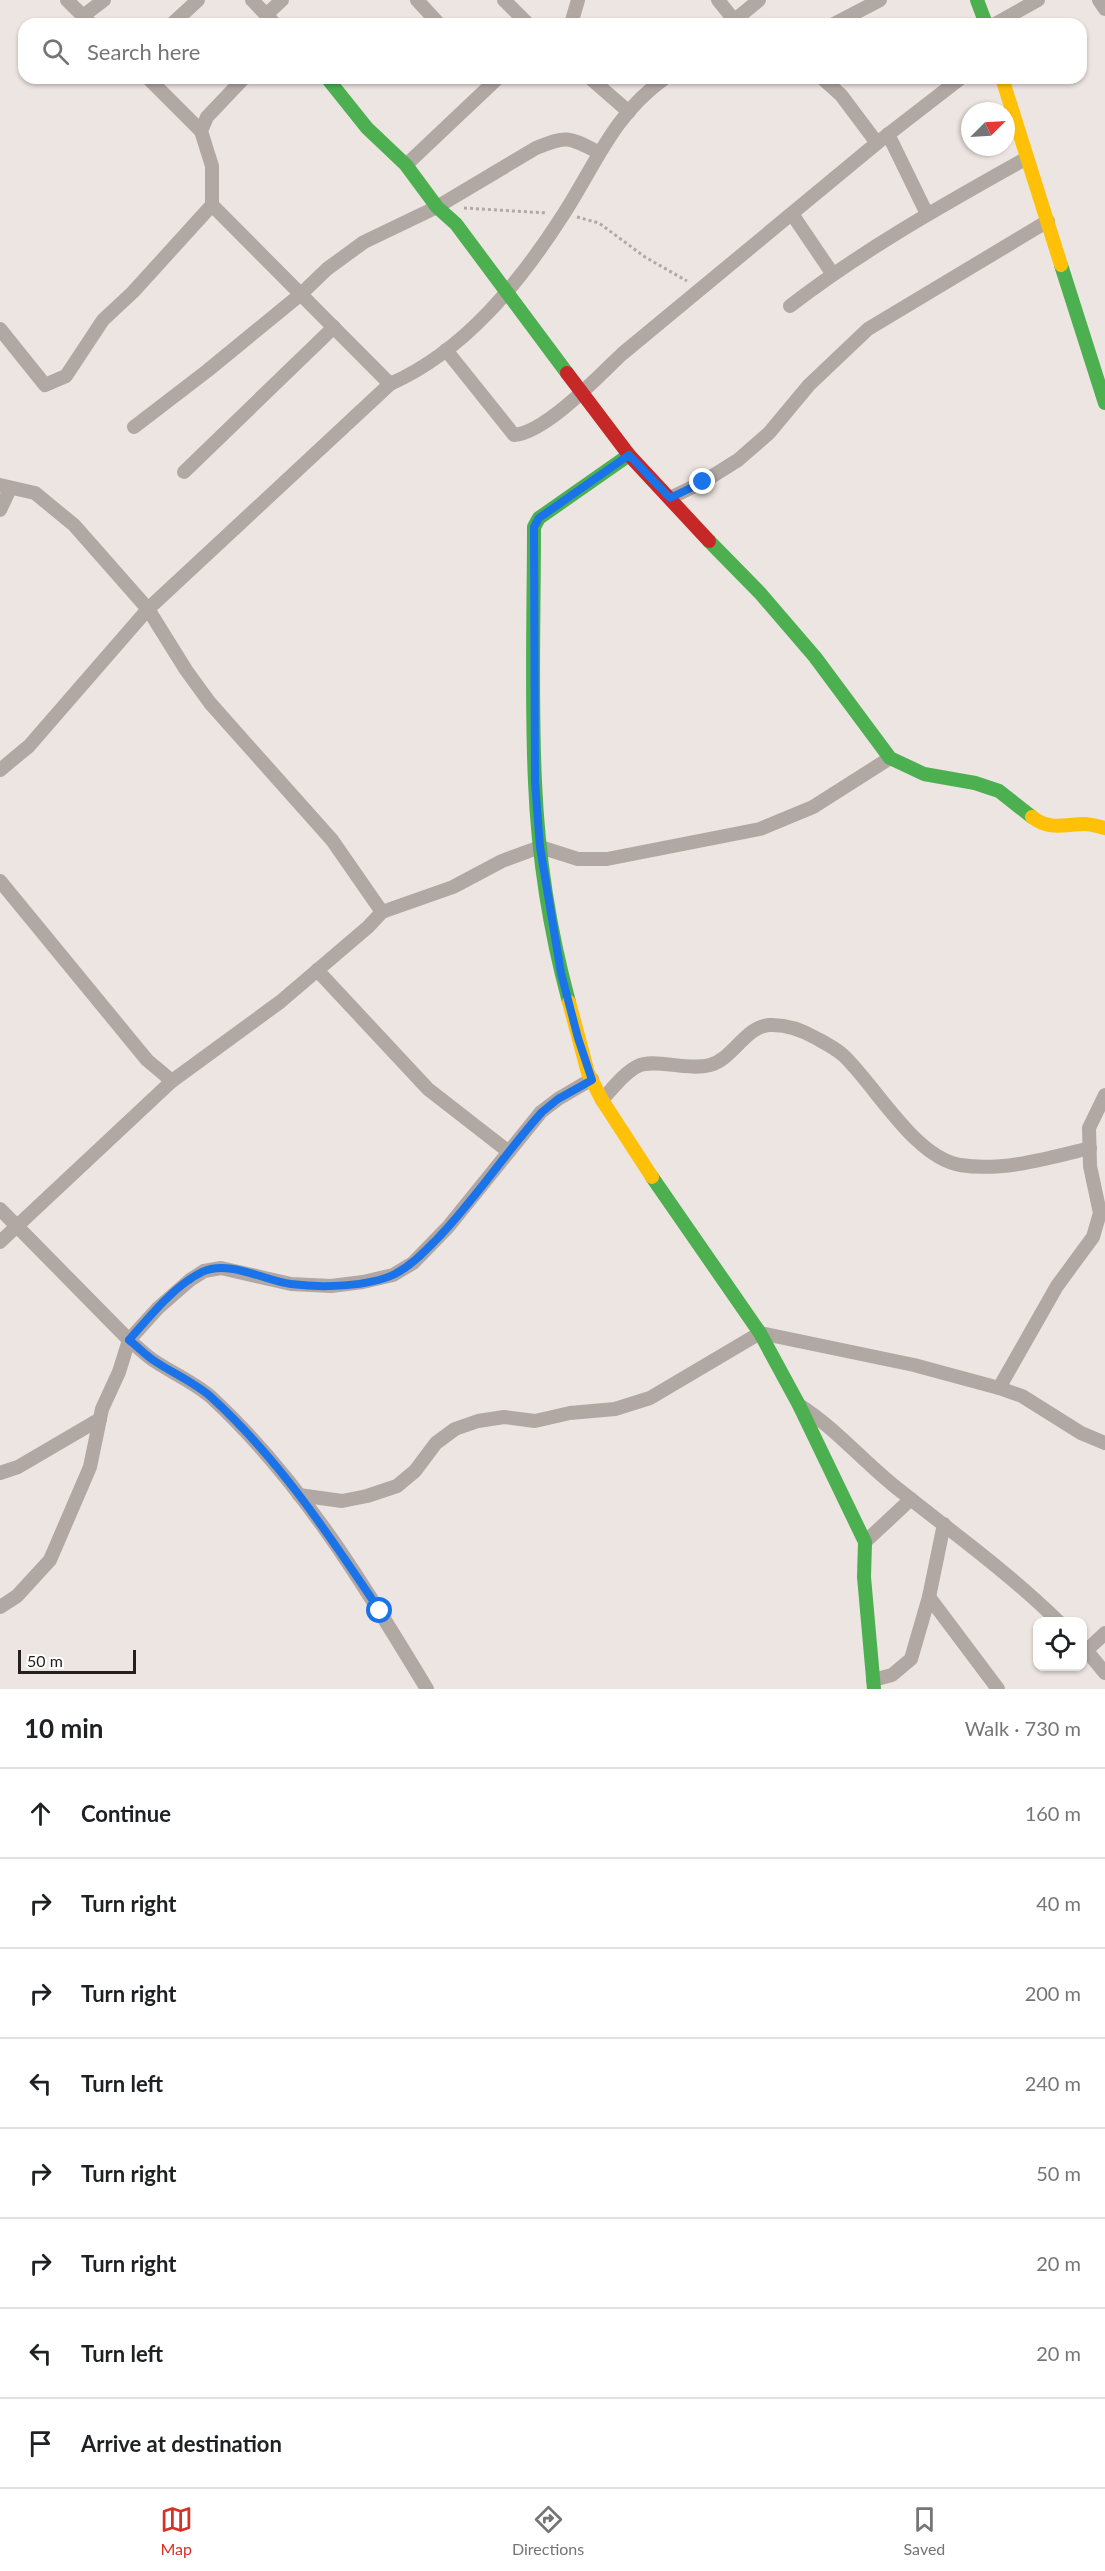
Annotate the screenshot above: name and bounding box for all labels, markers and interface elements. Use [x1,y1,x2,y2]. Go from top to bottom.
search box [18,18,1087,84]
icon: search [39,35,72,68]
text: Search here [87,38,200,65]
north arrow [961,102,1015,156]
route end [689,468,715,494]
route start [366,1597,392,1623]
map controls [1033,1617,1087,1671]
button: locate [1033,1617,1087,1671]
scale bar [18,1647,136,1674]
text: 50 m [27,1651,63,1670]
text: 10 min [24,1712,104,1744]
text: Walk · 730 m [965,1716,1081,1740]
icon: ahead [24,1797,57,1830]
text: Continue [81,1800,171,1827]
text: 160 m [1025,1801,1081,1825]
icon: right [24,1887,57,1920]
text: Turn right [81,1890,176,1917]
text: 40 m [1036,1891,1081,1915]
icon: right [24,1977,57,2010]
text: Turn right [81,1980,176,2007]
text: 200 m [1025,1981,1081,2005]
icon: left [24,2067,57,2100]
text: Turn left [81,2070,163,2097]
text: 240 m [1025,2071,1081,2095]
icon: right [24,2157,57,2190]
text: Turn right [81,2160,176,2187]
text: 50 m [1036,2161,1081,2185]
icon: right [24,2247,57,2280]
text: Turn right [81,2250,176,2277]
text: 20 m [1036,2251,1081,2275]
icon: left [24,2337,57,2370]
text: Turn left [81,2340,163,2367]
text: 20 m [1036,2341,1081,2365]
icon: arrive [24,2427,57,2460]
text: Arrive at destination [81,2430,282,2457]
tab: Map [160,2503,193,2558]
tab: Directions [512,2503,584,2558]
tab: Saved [904,2503,945,2558]

